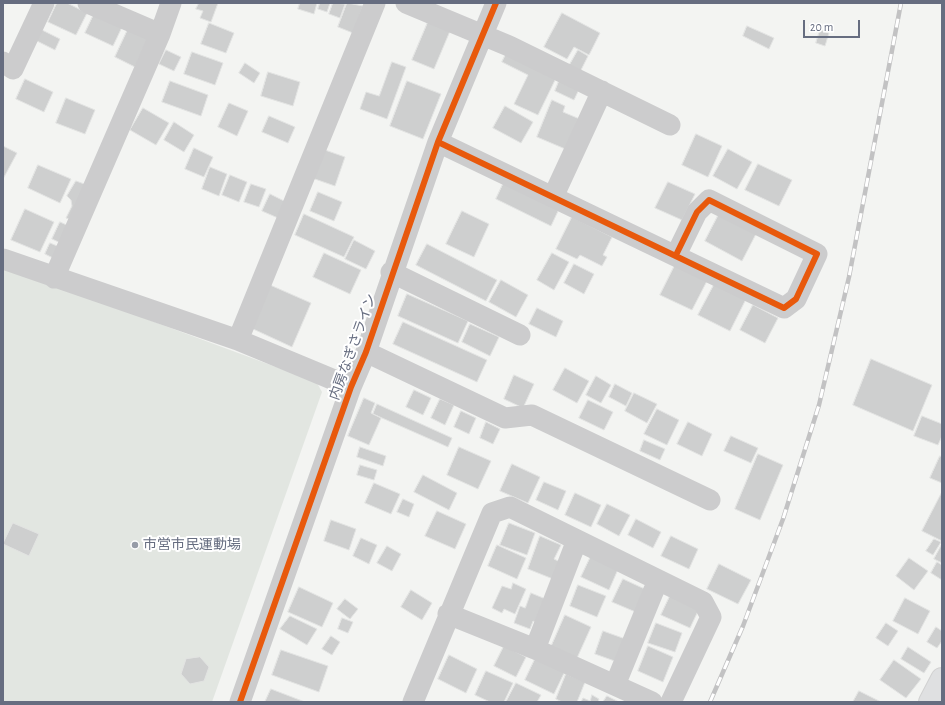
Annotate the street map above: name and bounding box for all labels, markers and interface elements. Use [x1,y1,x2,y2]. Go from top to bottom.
scale bar [805,12,862,38]
text: 20 m [810,21,833,33]
street label: 内房なぎさライン [326,292,380,402]
place label: 市営市民運動場 [143,537,241,553]
marker: 市営市民運動場 [130,540,140,550]

